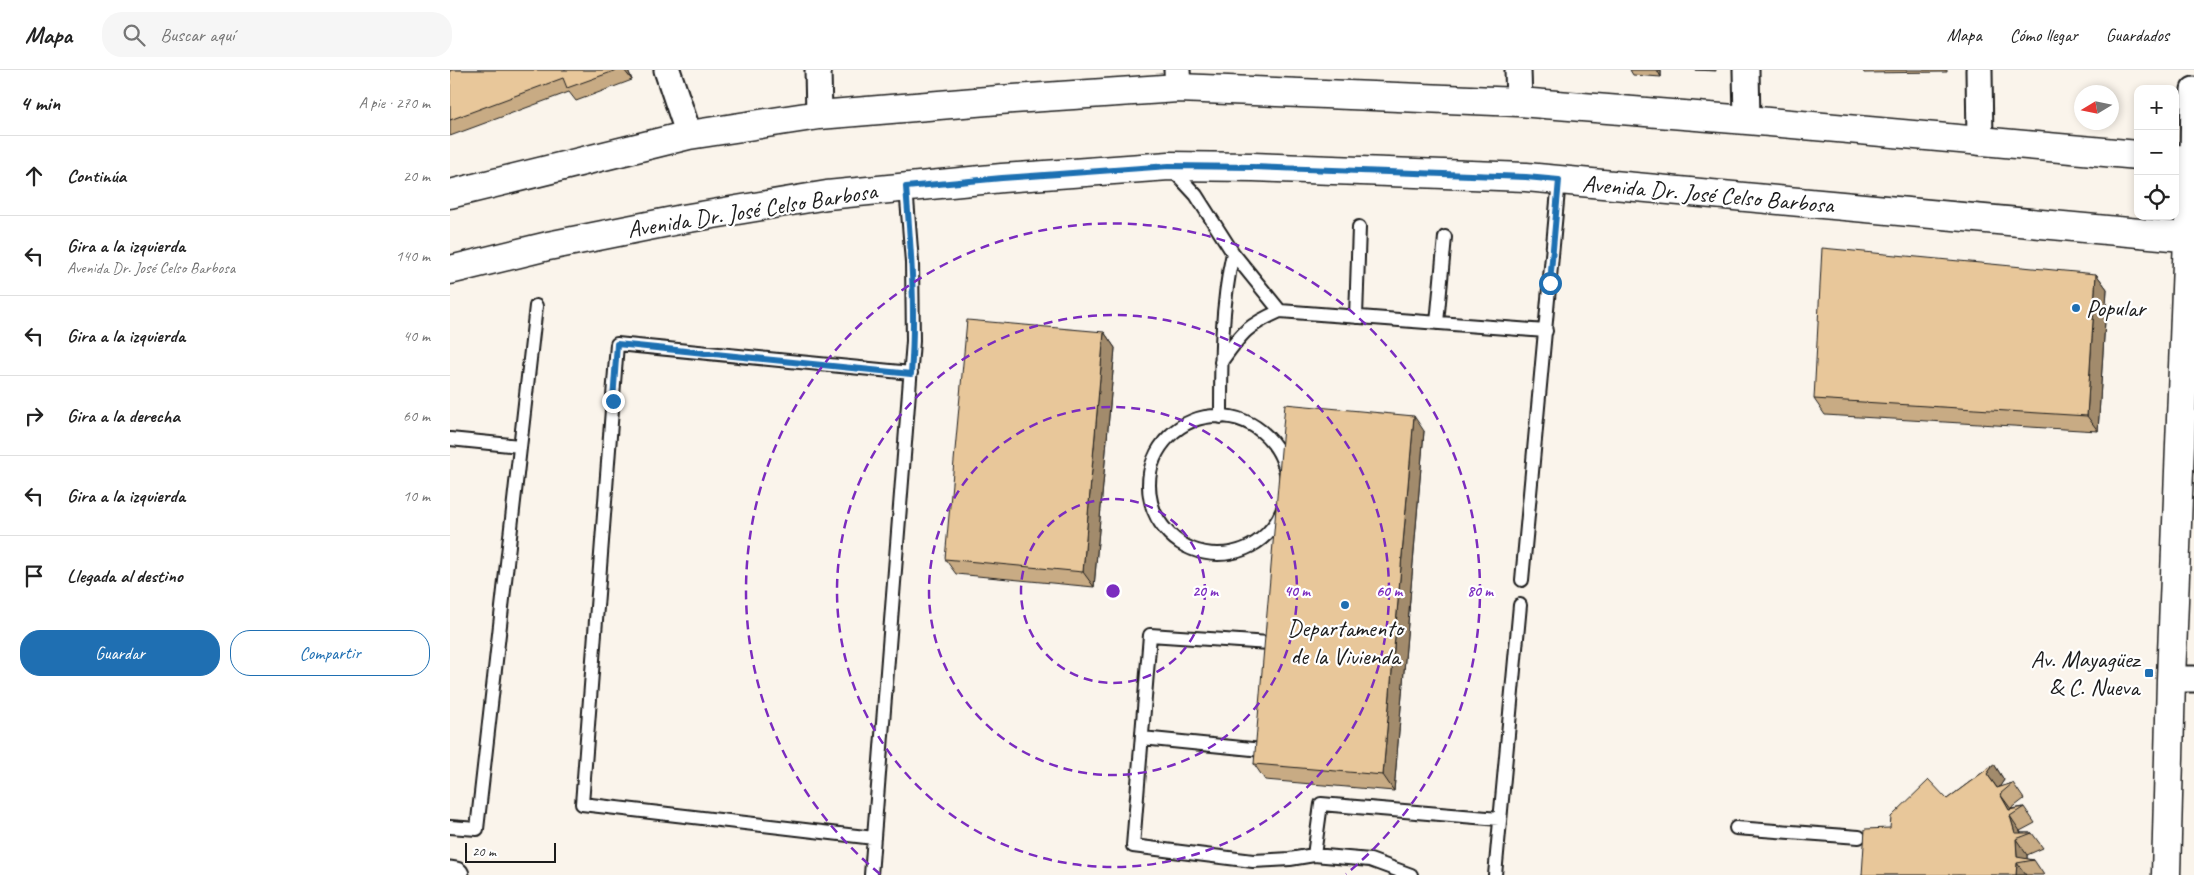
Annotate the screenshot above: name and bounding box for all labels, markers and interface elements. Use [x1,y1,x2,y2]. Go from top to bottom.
search box [102,12,452,57]
text: Mapa [25,20,72,50]
icon: search [120,21,148,49]
text: Buscar aquí [160,23,235,47]
text: Mapa [1947,24,1982,46]
text: Cómo llegar [2010,24,2078,46]
text: Guardados [2106,24,2169,46]
north arrow [2074,85,2119,130]
map controls [2134,85,2179,220]
button: + [2134,85,2179,130]
text: 4 min [20,90,60,116]
text: A pie · 270 m [359,93,430,113]
button: − [2134,130,2179,175]
icon: ahead [20,162,48,190]
text: Continúa [67,164,126,188]
text: 20 m [403,166,430,186]
street label: Avenida Dr. José Celso Barbosa [1581,168,1836,220]
street label: Avenida Dr. José Celso Barbosa [625,175,880,245]
button: locate [2134,175,2179,220]
text: Gira a la izquierda [67,234,185,258]
icon: left [20,242,48,270]
text: 140 m [396,246,430,266]
text: Avenida Dr. José Celso Barbosa [67,258,235,278]
route start [1539,272,1562,295]
place label: Popular [2086,293,2148,323]
marker: Popular [2070,302,2082,314]
icon: left [20,322,48,350]
text: Gira a la izquierda [67,324,185,348]
text: 40 m [403,326,430,346]
route end [602,390,625,413]
icon: right [20,402,48,430]
text: Gira a la derecha [67,404,180,428]
text: 60 m [403,406,430,426]
icon: left [20,482,48,510]
text: Gira a la izquierda [67,484,185,508]
text: 10 m [403,486,430,506]
icon: arrive [20,562,48,590]
text: Llegada al destino [67,564,183,588]
centre of rings [1104,582,1122,600]
text: 20 m [1192,582,1219,601]
text: 40 m [1284,582,1311,601]
text: 60 m [1376,582,1403,601]
text: 80 m [1467,582,1494,601]
marker: Departamento de la Vivienda [1339,599,1351,611]
place label: Departamento de la Vivienda [1287,613,1405,671]
button: Guardar [20,630,220,676]
button: Compartir [230,630,430,676]
place label: Av. Mayagüez & C. Nueva [2031,644,2141,702]
marker: Av. Mayagüez & C. Nueva [2143,667,2155,679]
scale bar [465,840,556,863]
text: 20 m [472,843,496,860]

